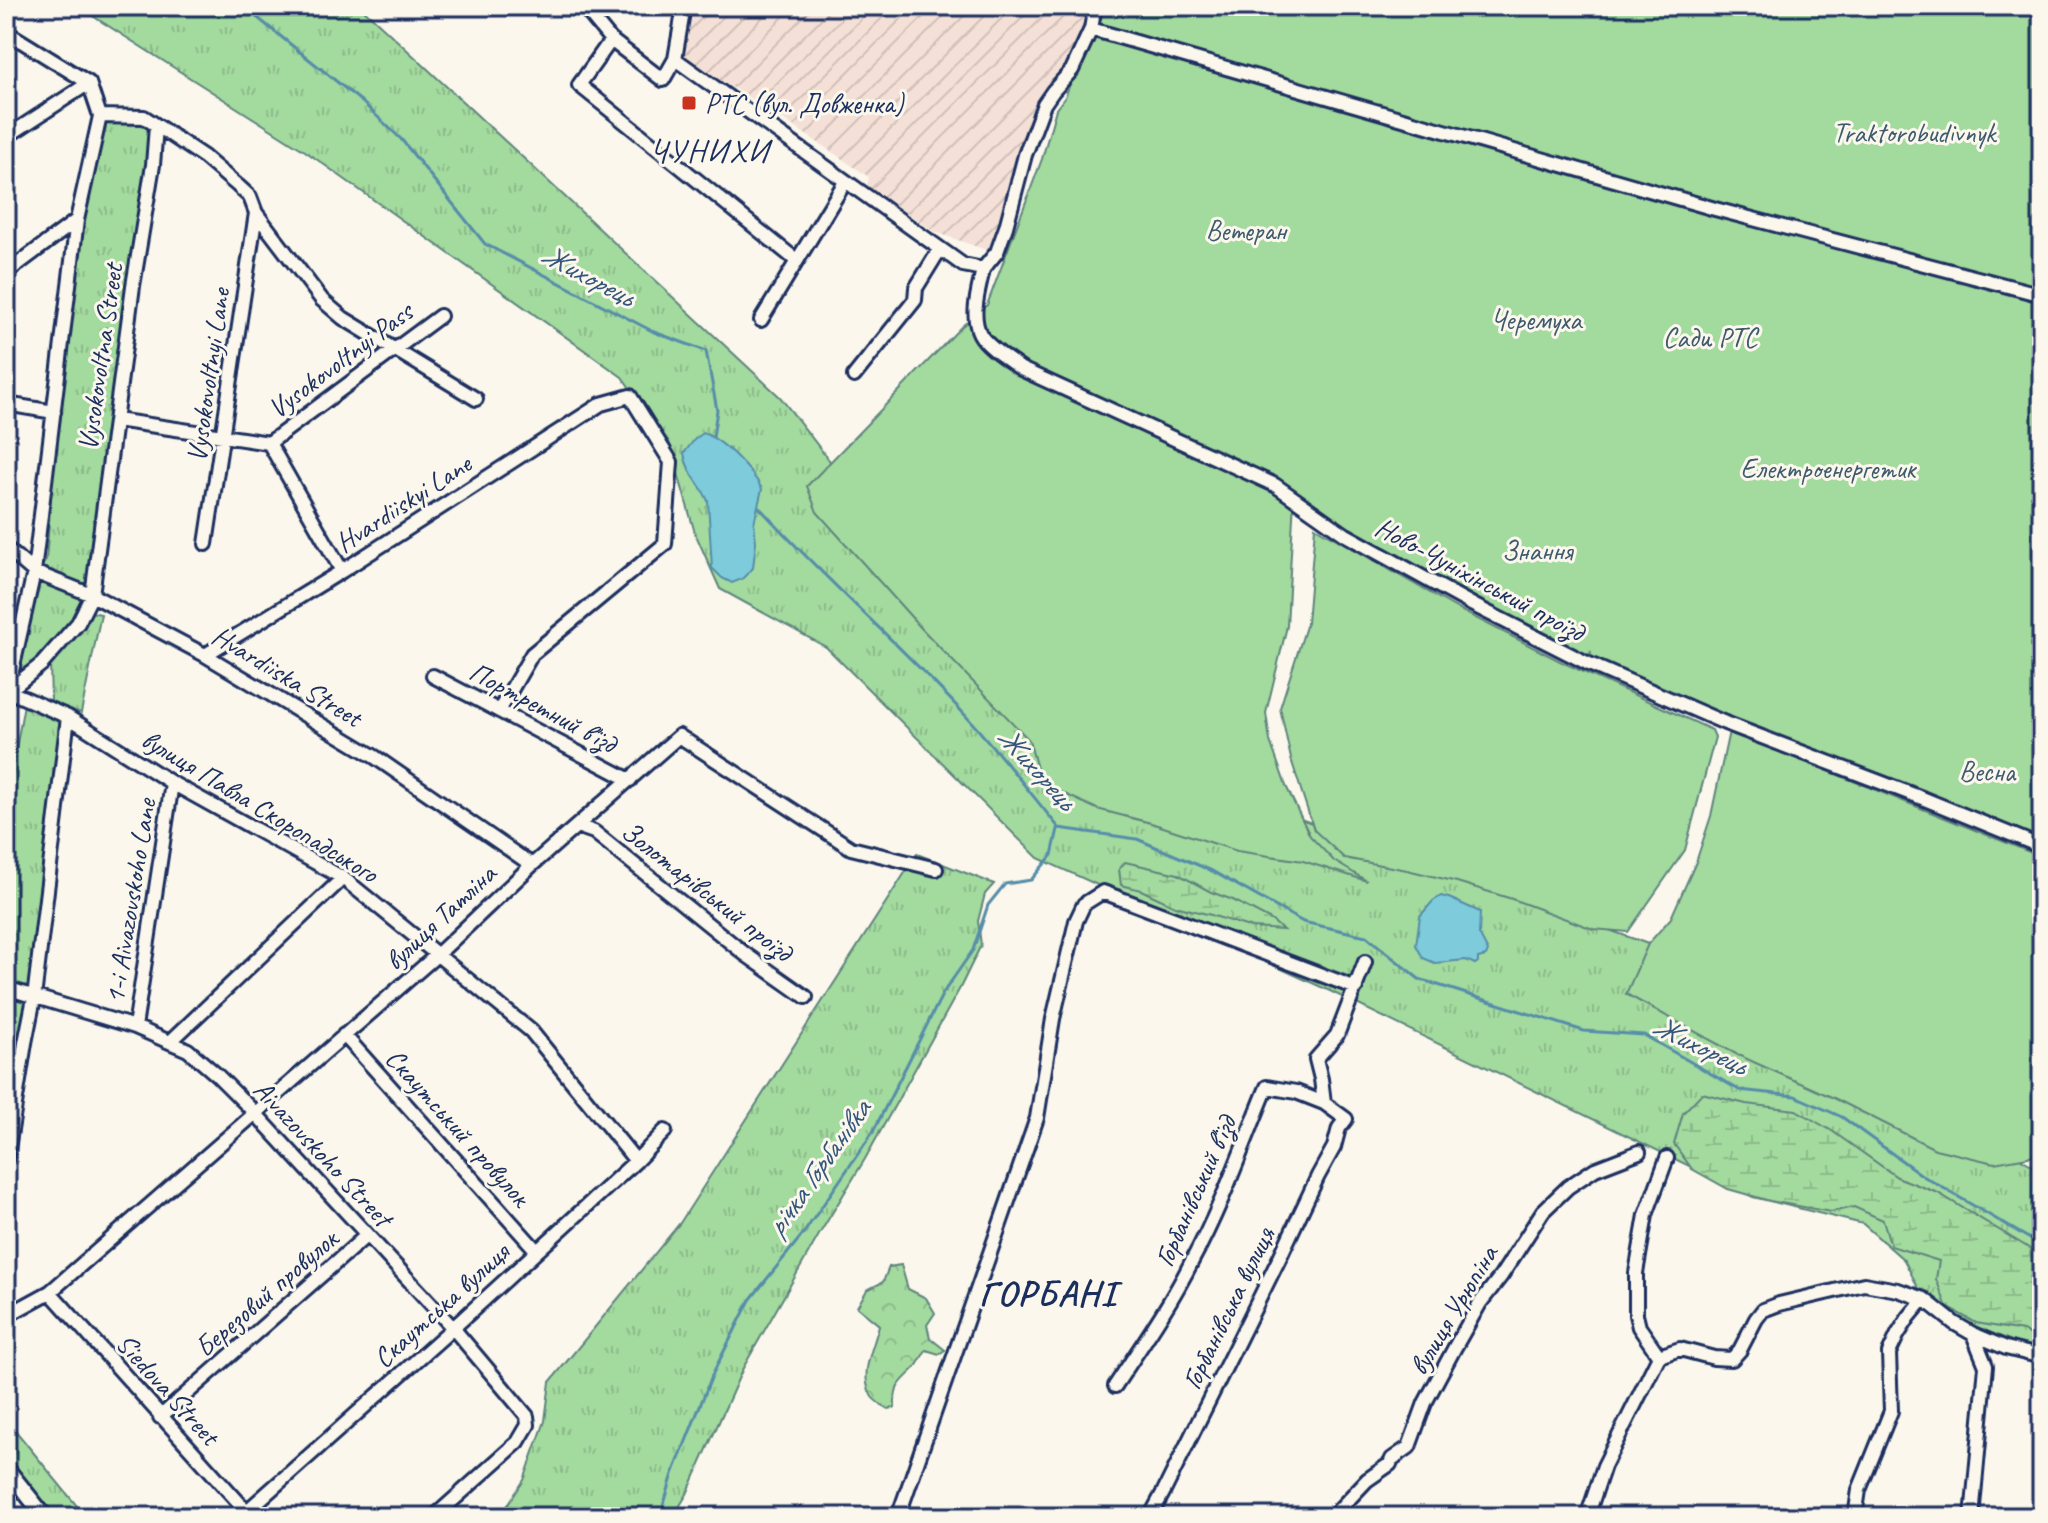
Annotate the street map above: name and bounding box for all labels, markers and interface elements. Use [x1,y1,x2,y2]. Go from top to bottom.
place label: РТС (вул. Довженка) [705,86,905,121]
marker: РТС (вул. Довженка) [680,94,698,112]
park label: Traktorobudivnyk [1833,115,1998,150]
district label: ЧУНИХИ [650,130,773,171]
park label: Ветеран [1206,213,1289,248]
water label: Жихорець [535,235,644,317]
street label: Vysokovoltna Street [70,259,131,453]
street label: Vysokovoltnyi Lane [178,284,238,464]
street label: Vysokovoltnyi Pass [261,293,421,426]
park label: Черемуха [1490,302,1583,337]
park label: Сади РТС [1663,320,1760,355]
street label: Hvardiiskyi Lane [328,445,479,560]
park label: Електроенергетик [1741,451,1917,486]
street label: Ново-Чуніхінський проїзд [1369,509,1593,651]
park label: Знання [1502,533,1575,568]
street label: Hvardiiska Street [206,618,370,736]
street label: Портретний в'їзд [463,654,625,763]
water label: Жихорець [989,718,1087,820]
street label: вулиця Павла Скоропадського [135,721,387,892]
park label: Весна [1959,754,2017,789]
street label: 1-i Aivazovskoho Lane [97,794,164,1006]
street label: Золотарівський проїзд [614,813,802,971]
street label: вулиця Татліна [377,855,504,978]
water label: Жихорець [1647,1006,1756,1085]
street label: Скаутський провулок [378,1041,540,1215]
street label: Aivazovskoho Street [246,1072,402,1236]
water label: річка Горбанівка [757,1090,881,1244]
street label: Горбанівський в'їзд [1146,1108,1246,1272]
street label: Березовий провулок [187,1220,347,1365]
street label: Горбанівська вулиця [1174,1220,1283,1395]
street label: Скаутська вулиця [366,1233,518,1375]
street label: вулиця Урюпіна [1401,1237,1506,1381]
district label: ГОРБАНІ [979,1270,1123,1316]
street label: Siedova Street [109,1326,229,1454]

